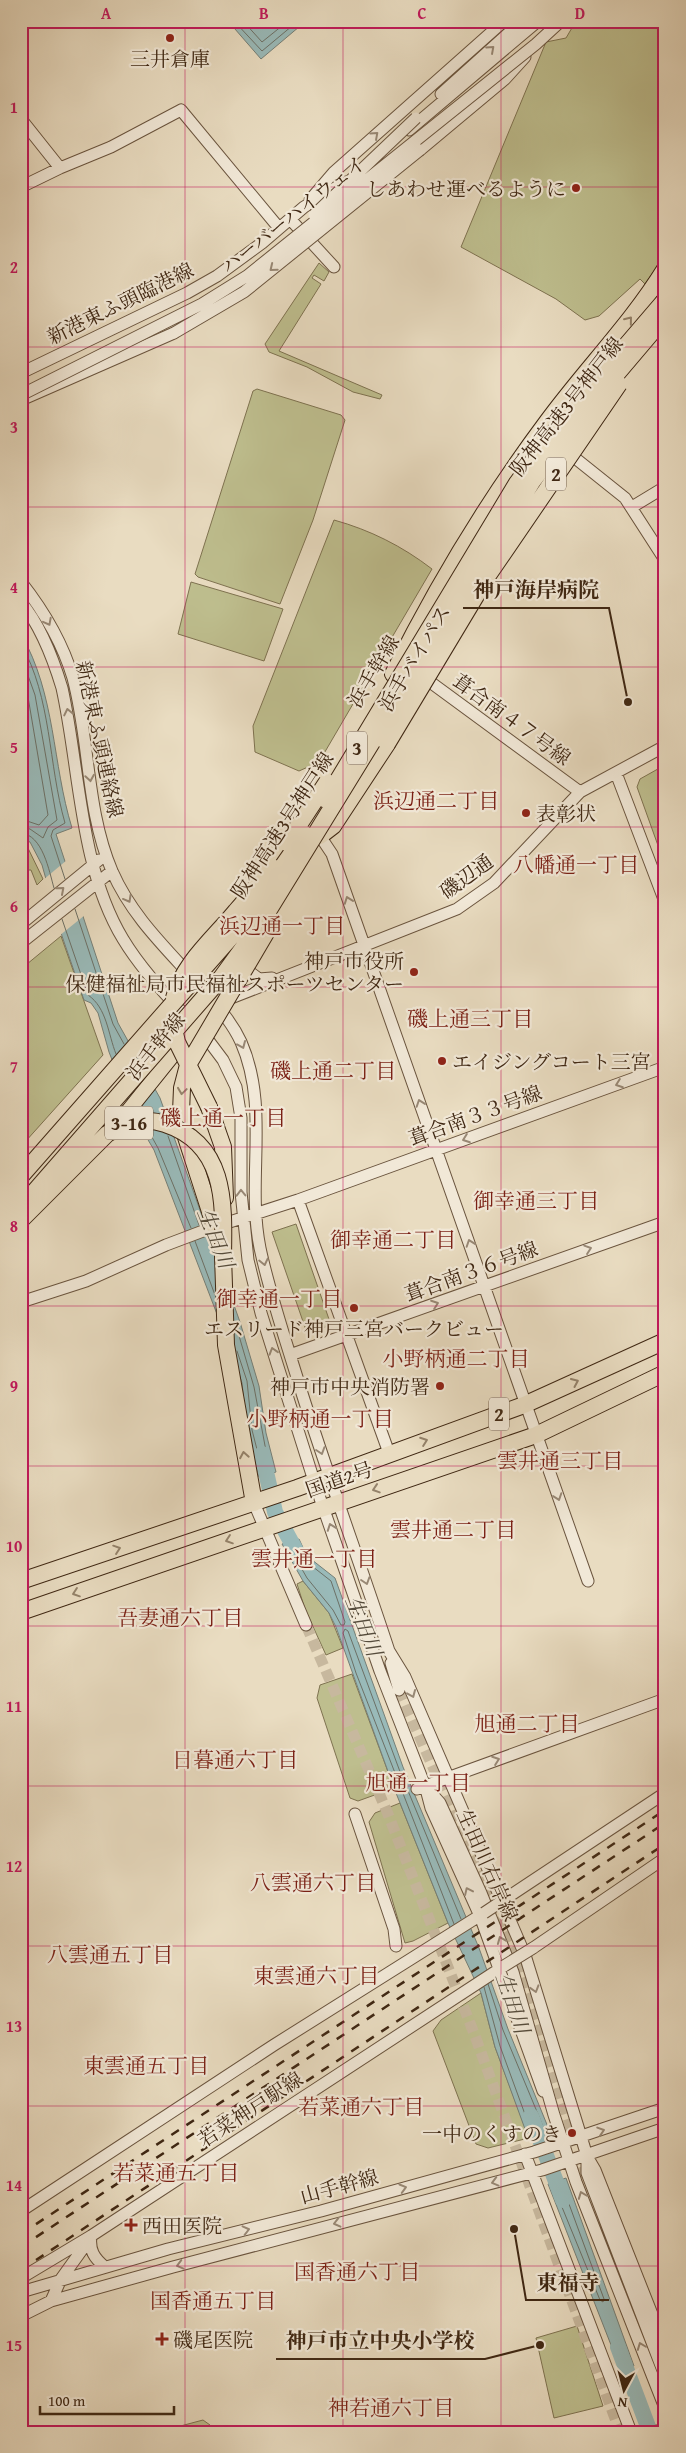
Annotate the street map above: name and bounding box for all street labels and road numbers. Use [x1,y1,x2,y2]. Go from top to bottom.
street label: ハーバーハイウェイ [214,148,372,280]
street label: 新港東ふ頭臨港線 [42,255,198,351]
street label: 阪神高速3号神戸線 [502,330,630,482]
road number: 2 [546,458,566,490]
street label: 浜手バイパス [371,599,457,717]
street label: 浜手幹線 [340,629,406,713]
street label: 新港東ふ頭連絡線 [69,658,131,820]
street label: 葺合南４７号線 [447,666,577,772]
road number: 3 [347,731,367,764]
street label: 阪神高速3号神戸線 [224,746,340,904]
street label: 磯辺通 [433,847,499,905]
street label: 浜手幹線 [119,1006,191,1086]
street label: 葺合南３３号線 [404,1077,546,1153]
road number: 3-16 [105,1106,153,1140]
street label: 葺合南３６号線 [400,1233,542,1309]
road number: 2 [489,1398,509,1430]
street label: 国道2号 [301,1454,377,1504]
street label: 生田川右岸線 [450,1804,526,1926]
street label: 若菜神戸駅線 [192,2064,308,2154]
street label: 山手幹線 [297,2162,381,2210]

